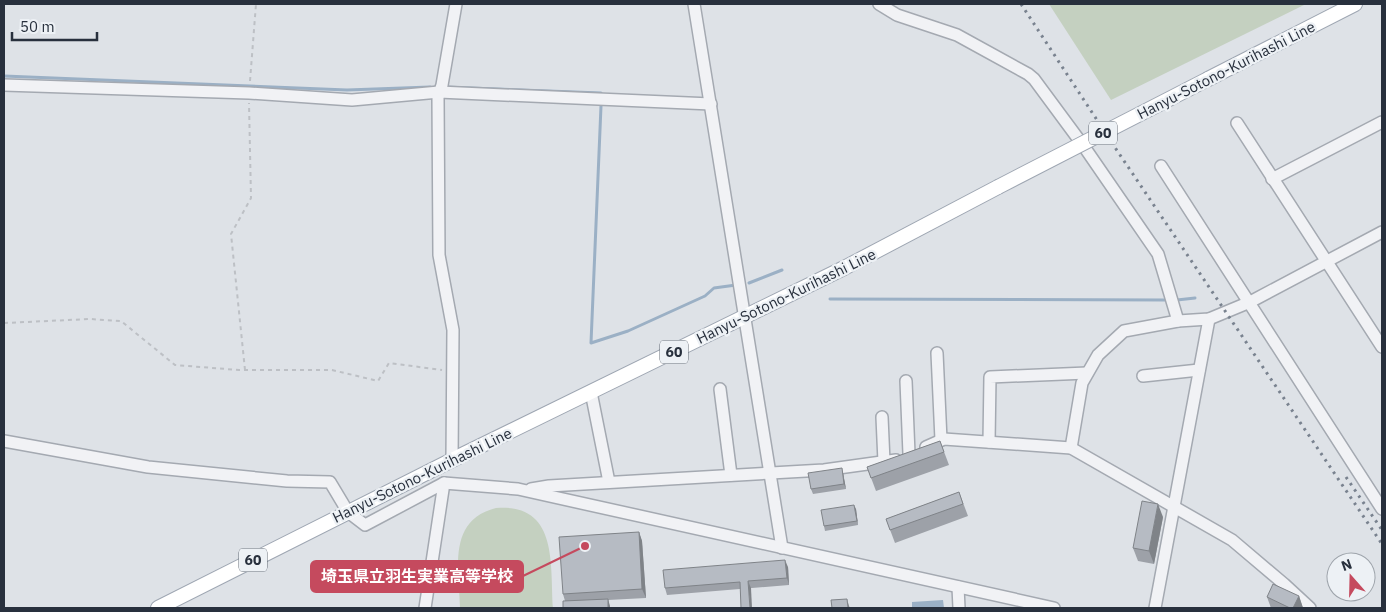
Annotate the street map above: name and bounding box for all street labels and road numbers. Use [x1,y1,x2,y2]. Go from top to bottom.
street label: Hanyu-Sotono-Kurihashi Line [1134,17,1318,123]
road number: 60 [1089,122,1117,144]
street label: Hanyu-Sotono-Kurihashi Line [693,244,879,348]
road number: 60 [660,341,688,364]
street label: Hanyu-Sotono-Kurihashi Line [329,423,515,527]
road number: 60 [239,548,267,572]

